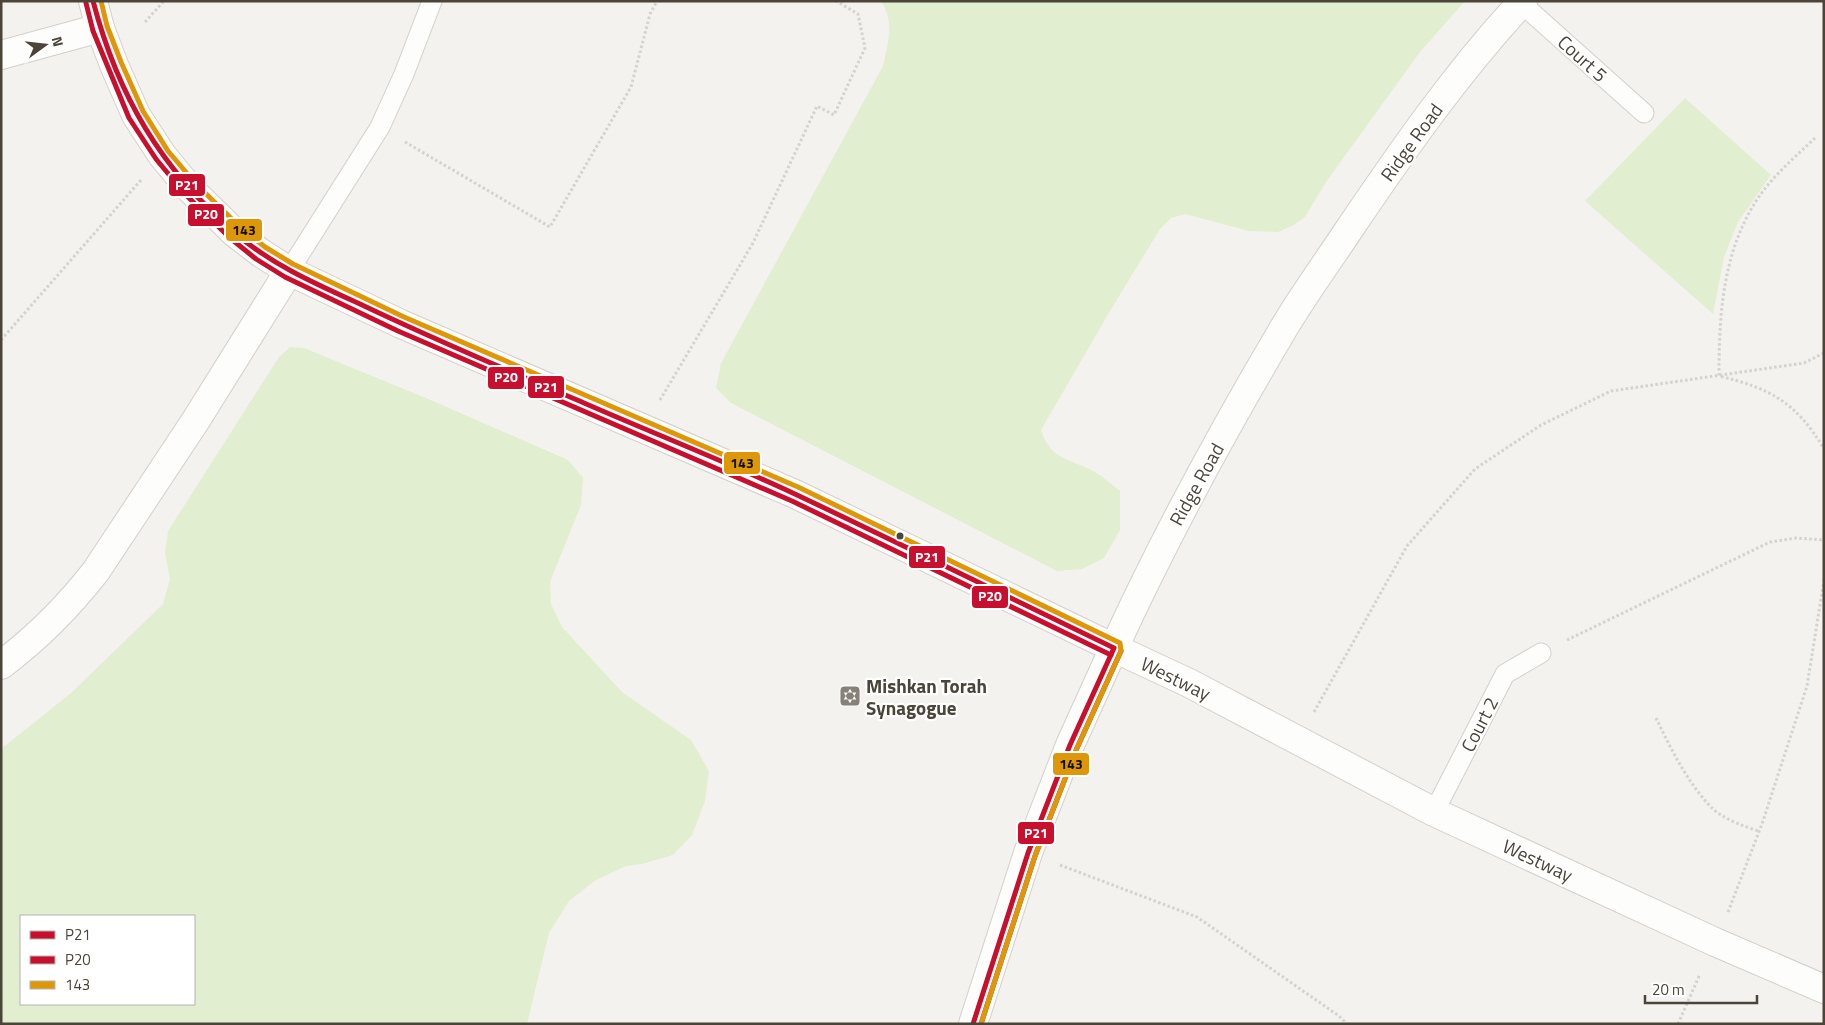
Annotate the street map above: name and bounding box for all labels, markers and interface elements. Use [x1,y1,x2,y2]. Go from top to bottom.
north arrow [20,20,70,70]
street label: Court 5 [1552,28,1614,88]
text: N [47,34,69,49]
street label: Ridge Road [1373,97,1449,187]
line badge: P21 [168,173,206,197]
text: P21 [175,174,199,195]
line badge: P20 [187,203,225,227]
text: P20 [194,203,218,224]
line badge: 143 [225,218,263,242]
text: 143 [232,219,256,240]
line badge: P20 [487,366,525,390]
text: P20 [494,366,518,387]
line badge: P21 [527,375,565,399]
text: P21 [534,376,558,397]
street label: Ridge Road [1161,437,1231,531]
line badge: 143 [723,451,761,475]
text: 143 [730,452,754,473]
unlabelled marker [895,531,905,541]
line badge: P21 [908,545,946,569]
text: P21 [915,546,939,567]
line badge: P20 [971,585,1009,609]
text: P20 [978,585,1002,606]
street label: Westway [1136,649,1216,707]
place label: Mishkan Torah Synagogue [866,671,987,722]
synagogue icon: Mishkan Torah Synagogue [838,684,862,708]
street label: Court 2 [1453,691,1505,757]
line badge: 143 [1052,752,1090,776]
text: 143 [1059,753,1083,774]
line badge: P21 [1017,821,1055,845]
text: P21 [1024,822,1048,843]
street label: Westway [1498,831,1578,889]
legend [20,915,195,1005]
text: P21 [65,923,91,946]
text: P20 [65,948,91,971]
scale bar [1645,972,1758,1004]
text: 143 [65,973,90,996]
text: 20 m [1652,978,1685,1001]

